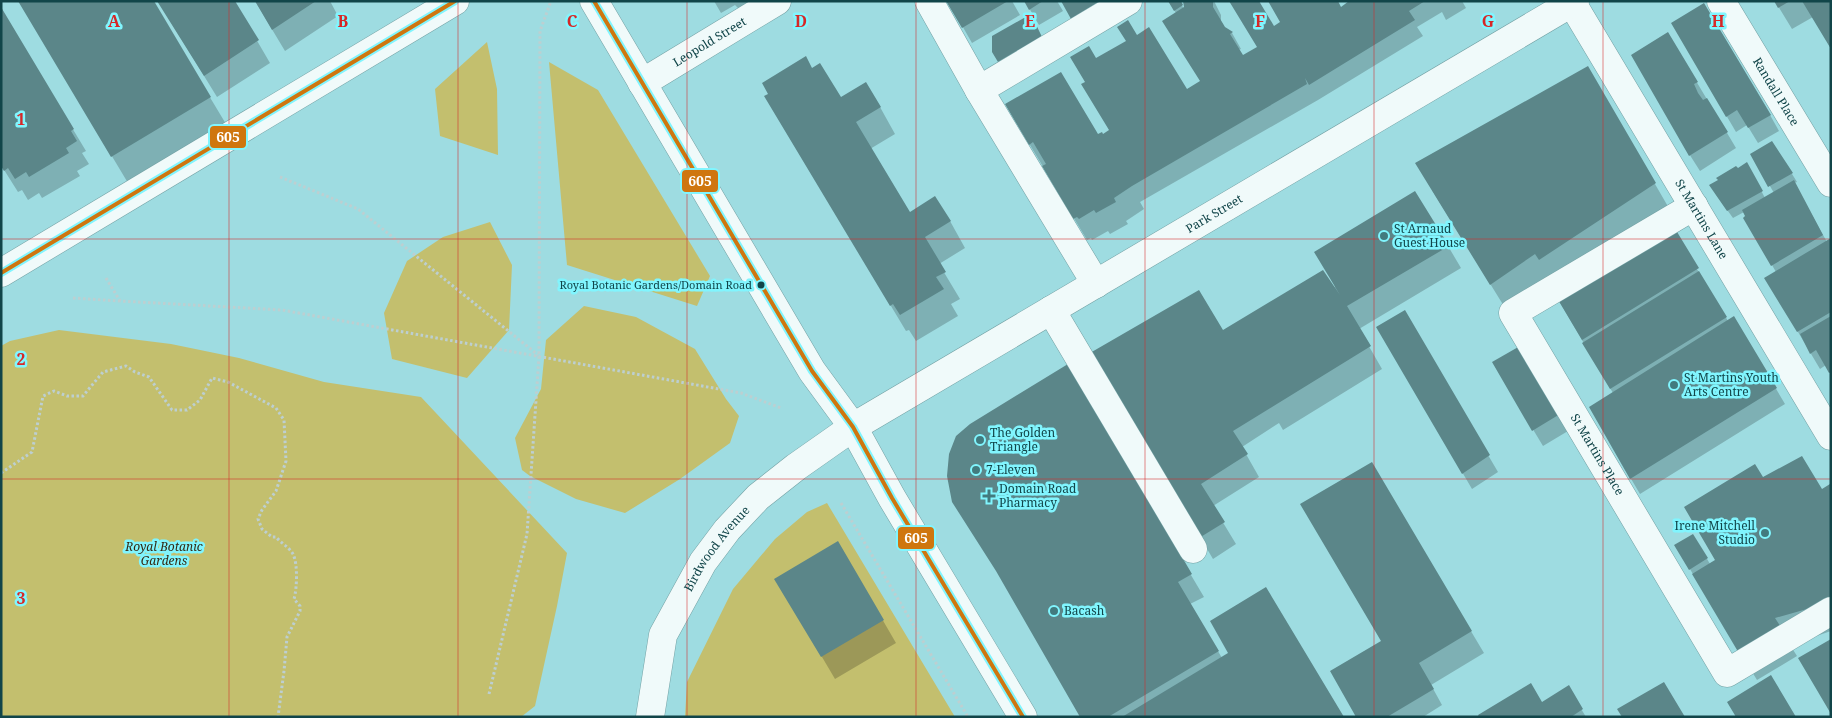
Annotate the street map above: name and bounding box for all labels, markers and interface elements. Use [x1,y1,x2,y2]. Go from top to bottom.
text: A [108,10,121,32]
text: B [338,10,349,32]
text: C [567,10,578,32]
text: D [795,10,807,32]
text: E [1025,10,1035,32]
text: F [1255,10,1265,32]
text: G [1482,10,1494,32]
text: H [1711,10,1725,32]
street label: Leopold Street [669,13,749,70]
street label: Randall Place [1749,54,1803,129]
text: 1 [16,108,26,130]
line badge: 605 [209,125,247,149]
text: 605 [216,127,240,146]
line badge: 605 [681,169,719,193]
text: 605 [688,171,712,190]
street label: St Martins Lane [1671,176,1732,262]
street label: Park Street [1182,190,1246,237]
place label: St Arnaud Guest House [1394,220,1465,251]
marker: St Arnaud Guest House [1378,230,1390,242]
place label: Royal Botanic Gardens/Domain Road [559,277,752,292]
marker: Royal Botanic Gardens/Domain Road [756,280,766,290]
text: 2 [16,348,26,370]
place label: St Martins Youth Arts Centre [1684,369,1779,400]
marker: St Martins Youth Arts Centre [1668,379,1680,391]
street label: St Martins Place [1567,410,1628,498]
place label: The Golden Triangle [990,424,1056,455]
marker: The Golden Triangle [974,434,986,446]
place label: 7-Eleven [986,461,1035,478]
marker: 7-Eleven [970,464,982,476]
place label: Domain Road Pharmacy [999,480,1077,511]
marker: Domain Road Pharmacy [983,490,995,502]
street label: Birdwood Avenue [680,502,753,594]
place label: Irene Mitchell Studio [1675,517,1755,548]
line badge: 605 [897,526,935,550]
marker: Irene Mitchell Studio [1759,527,1771,539]
text: 605 [904,528,928,547]
park label: Royal Botanic Gardens [124,538,203,569]
text: 3 [16,587,26,609]
place label: Bacash [1064,602,1105,619]
marker: Bacash [1048,605,1060,617]

